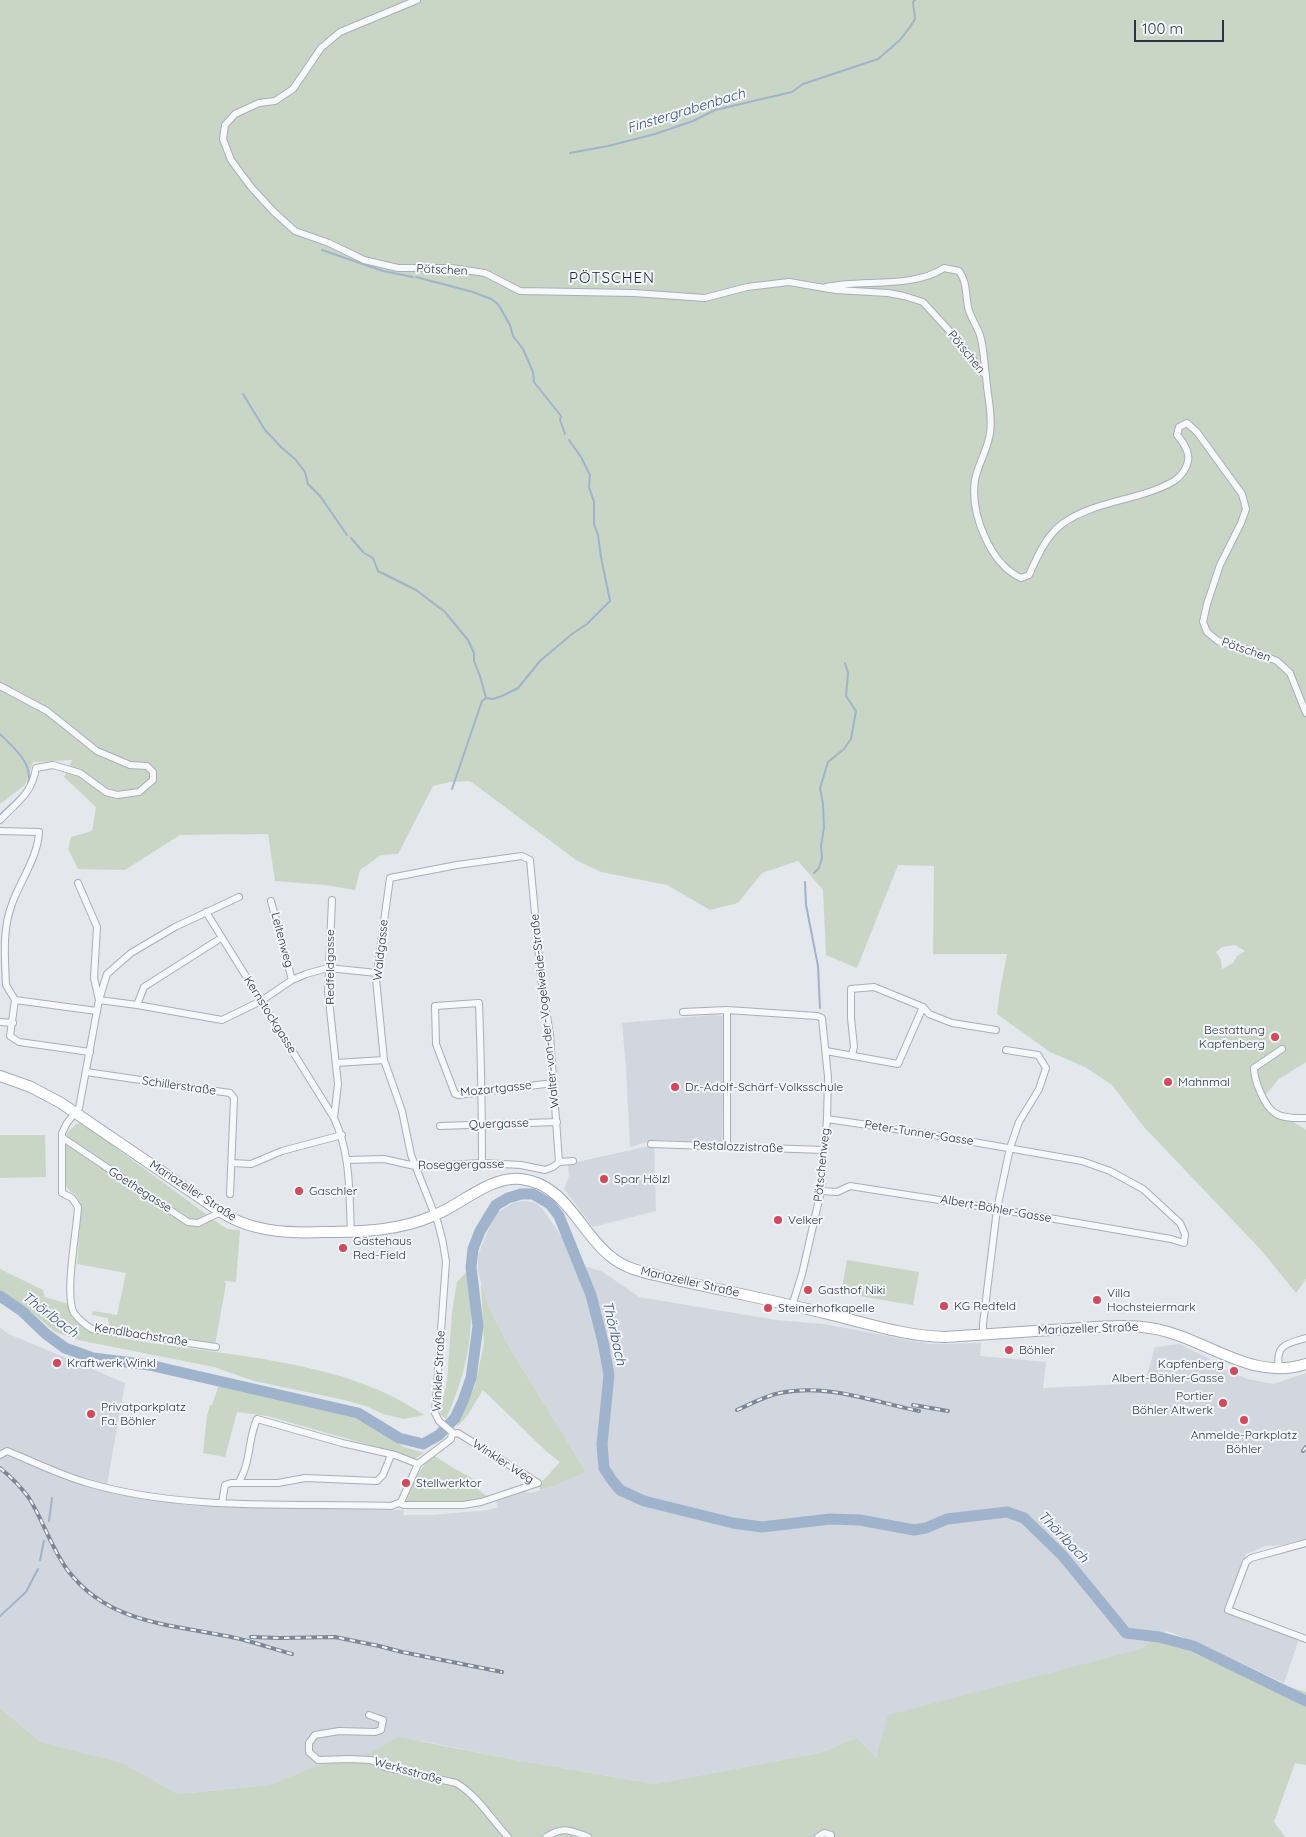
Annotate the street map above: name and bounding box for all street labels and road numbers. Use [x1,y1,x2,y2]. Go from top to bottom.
street label: Pötschen [416,261,468,279]
street label: Pötschen [944,328,988,376]
street label: Pötschen [1220,635,1272,665]
street label: Leitenweg [268,911,296,969]
street label: Walter-von-der-Vogelweide-Straße [528,913,562,1109]
street label: Waldgasse [371,919,391,981]
street label: Redfeldgasse [323,929,337,1005]
street label: Kernstockgasse [240,974,300,1056]
street label: Schillerstraße [141,1074,217,1098]
street label: Mozartgasse [460,1078,532,1100]
street label: Quergasse [469,1116,529,1132]
street label: Peter-Tunner-Gasse [863,1117,975,1149]
street label: Pötschenweg [811,1127,833,1203]
street label: Pestalozzistraße [693,1138,783,1156]
street label: Roseggergasse [418,1157,504,1173]
street label: Mariazeller Straße [147,1158,239,1224]
street label: Goethegasse [106,1164,174,1216]
street label: Albert-Böhler-Gasse [939,1192,1053,1226]
street label: Mariazeller Straße [639,1264,741,1300]
street label: Kendlbachstraße [93,1320,189,1350]
street label: Mariazeller Straße [1037,1320,1139,1338]
street label: Winkler Straße [430,1330,448,1412]
street label: Winkler Weg [470,1437,536,1487]
street label: Werksstraße [372,1754,444,1788]

